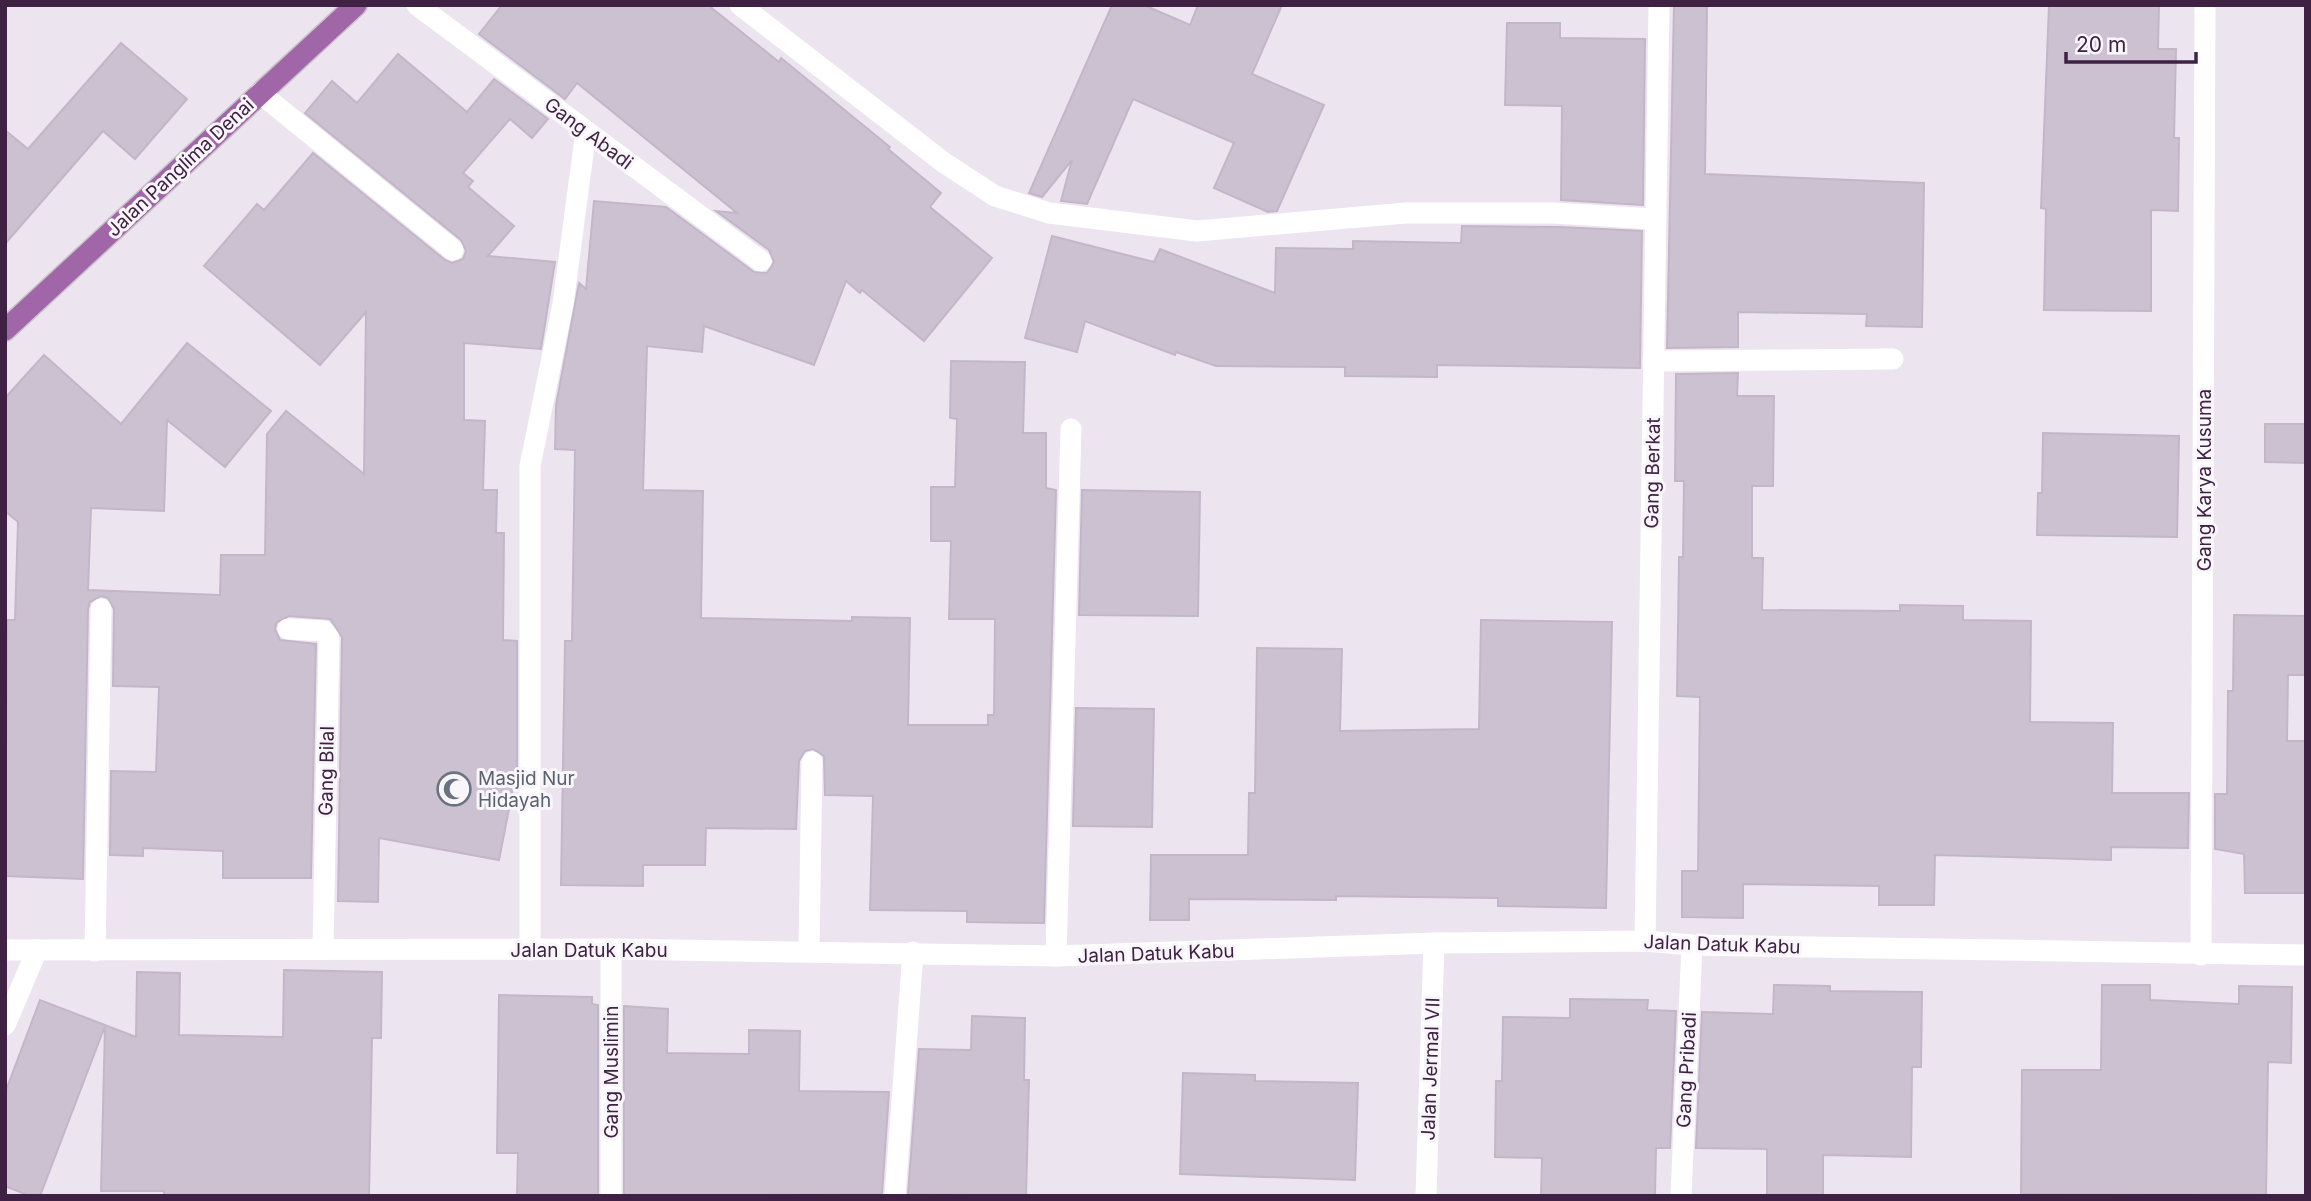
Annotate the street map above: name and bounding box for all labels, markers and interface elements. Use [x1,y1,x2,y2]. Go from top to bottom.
scale bar [2066,21,2196,65]
text: 20 m [2076,32,2126,57]
street label: Jalan Panglima Denai [102,93,258,241]
street label: Gang Abadi [540,93,638,174]
street label: Gang Karya Kusuma [2193,389,2216,571]
street label: Gang Berkat [1640,417,1665,529]
street label: Gang Bilal [314,726,339,816]
place label: Masjid Nur Hidayah [478,767,575,812]
mosque icon: Masjid Nur Hidayah [435,770,473,808]
street label: Jalan Datuk Kabu [1643,930,1801,959]
street label: Jalan Datuk Kabu [510,939,668,962]
street label: Jalan Datuk Kabu [1077,939,1235,968]
street label: Jalan Jermal VII [1417,997,1444,1141]
street label: Gang Muslimin [600,1005,623,1139]
street label: Gang Pribadi [1672,1012,1701,1129]

